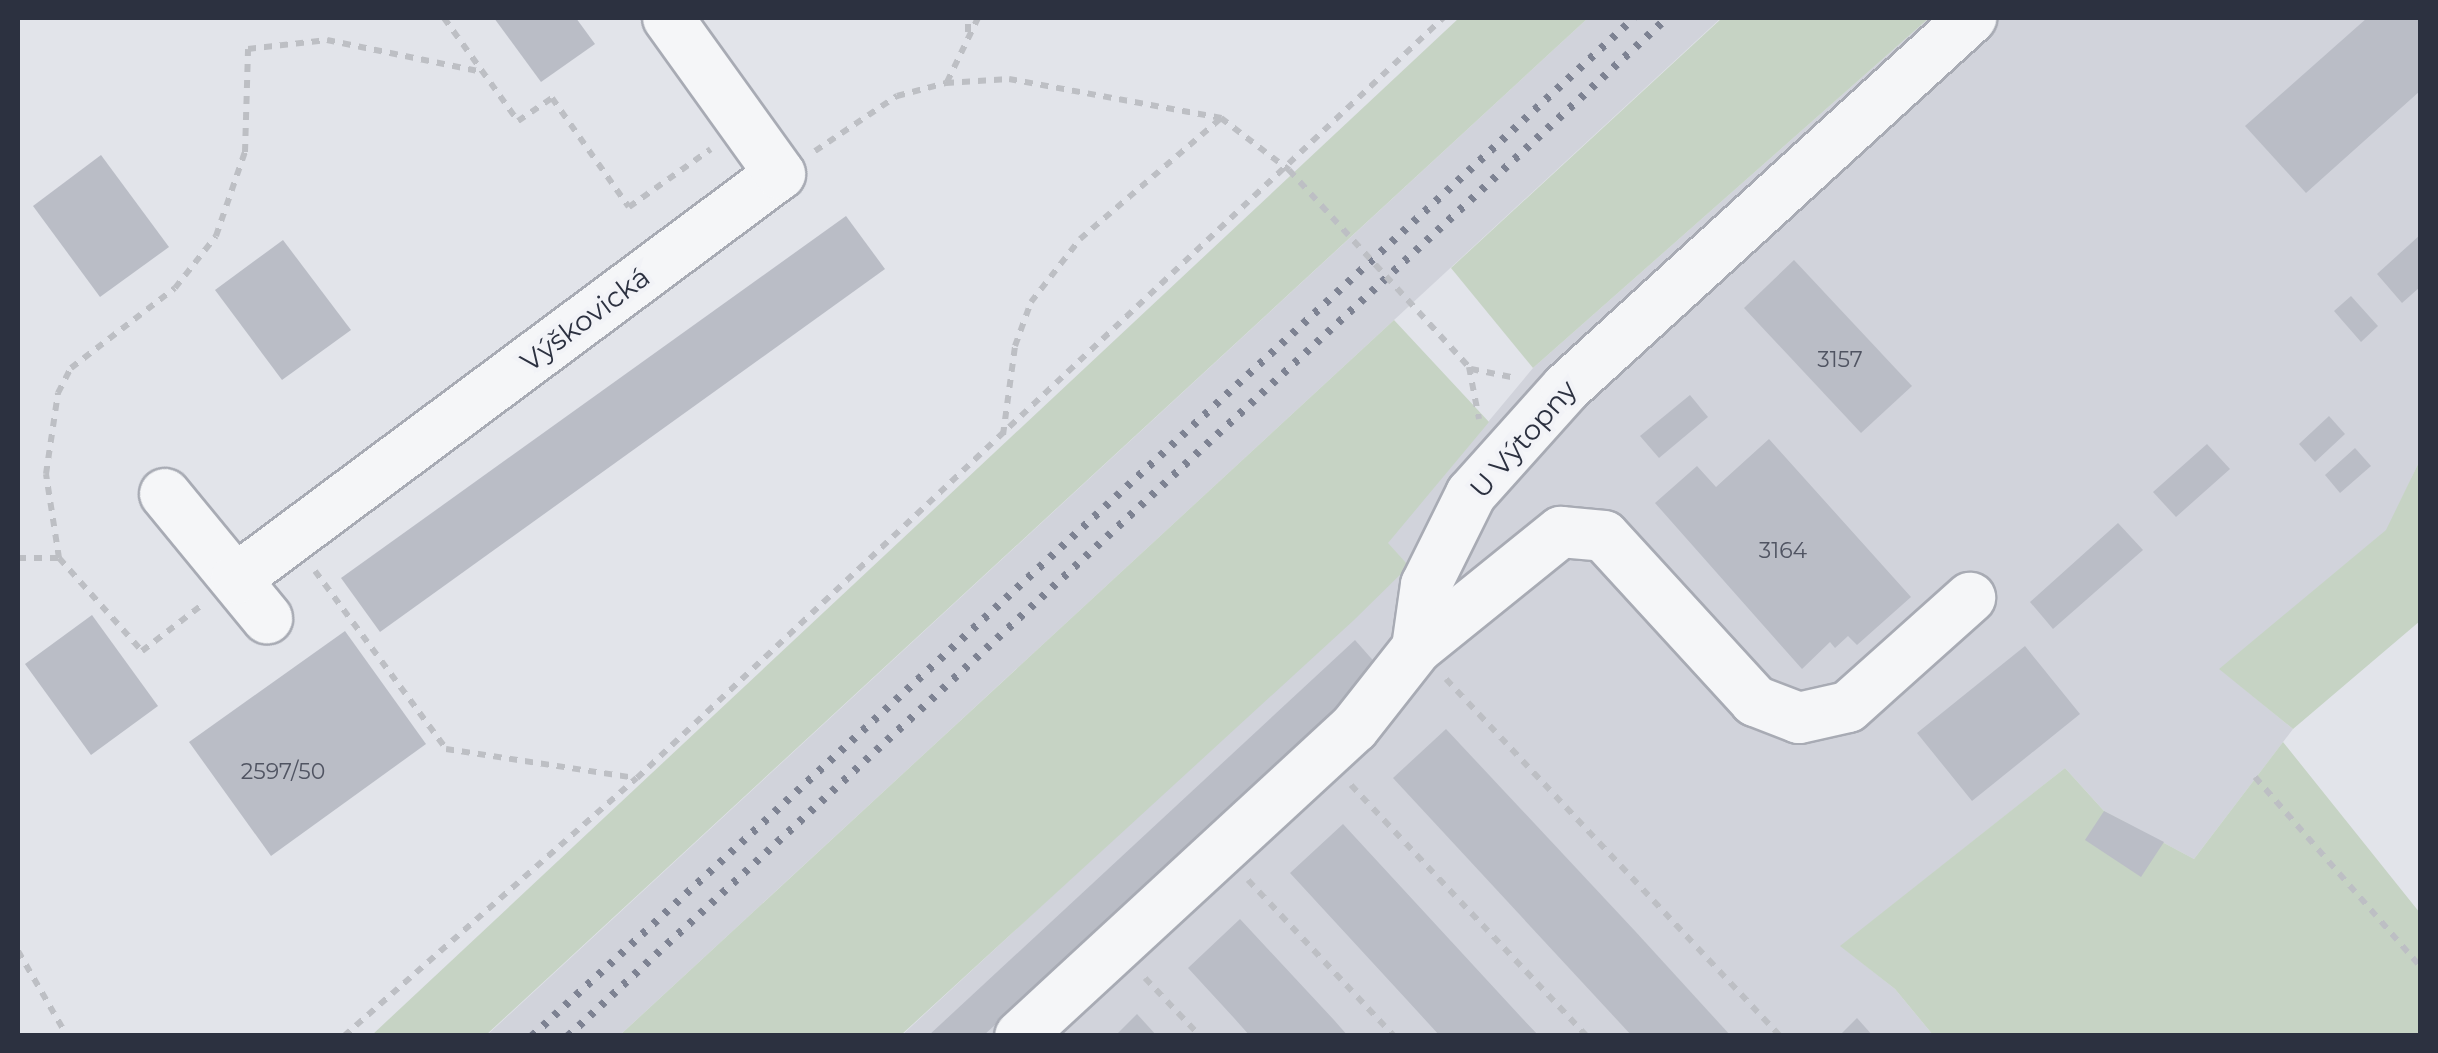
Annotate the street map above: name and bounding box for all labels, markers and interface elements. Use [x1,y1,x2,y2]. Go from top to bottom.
street label: Výškovická [514,260,656,378]
house number: 3157 [1817,347,1863,373]
street label: U Výtopny [1463,373,1583,505]
house number: 3164 [1759,538,1807,564]
house number: 2597/50 [241,759,325,785]

